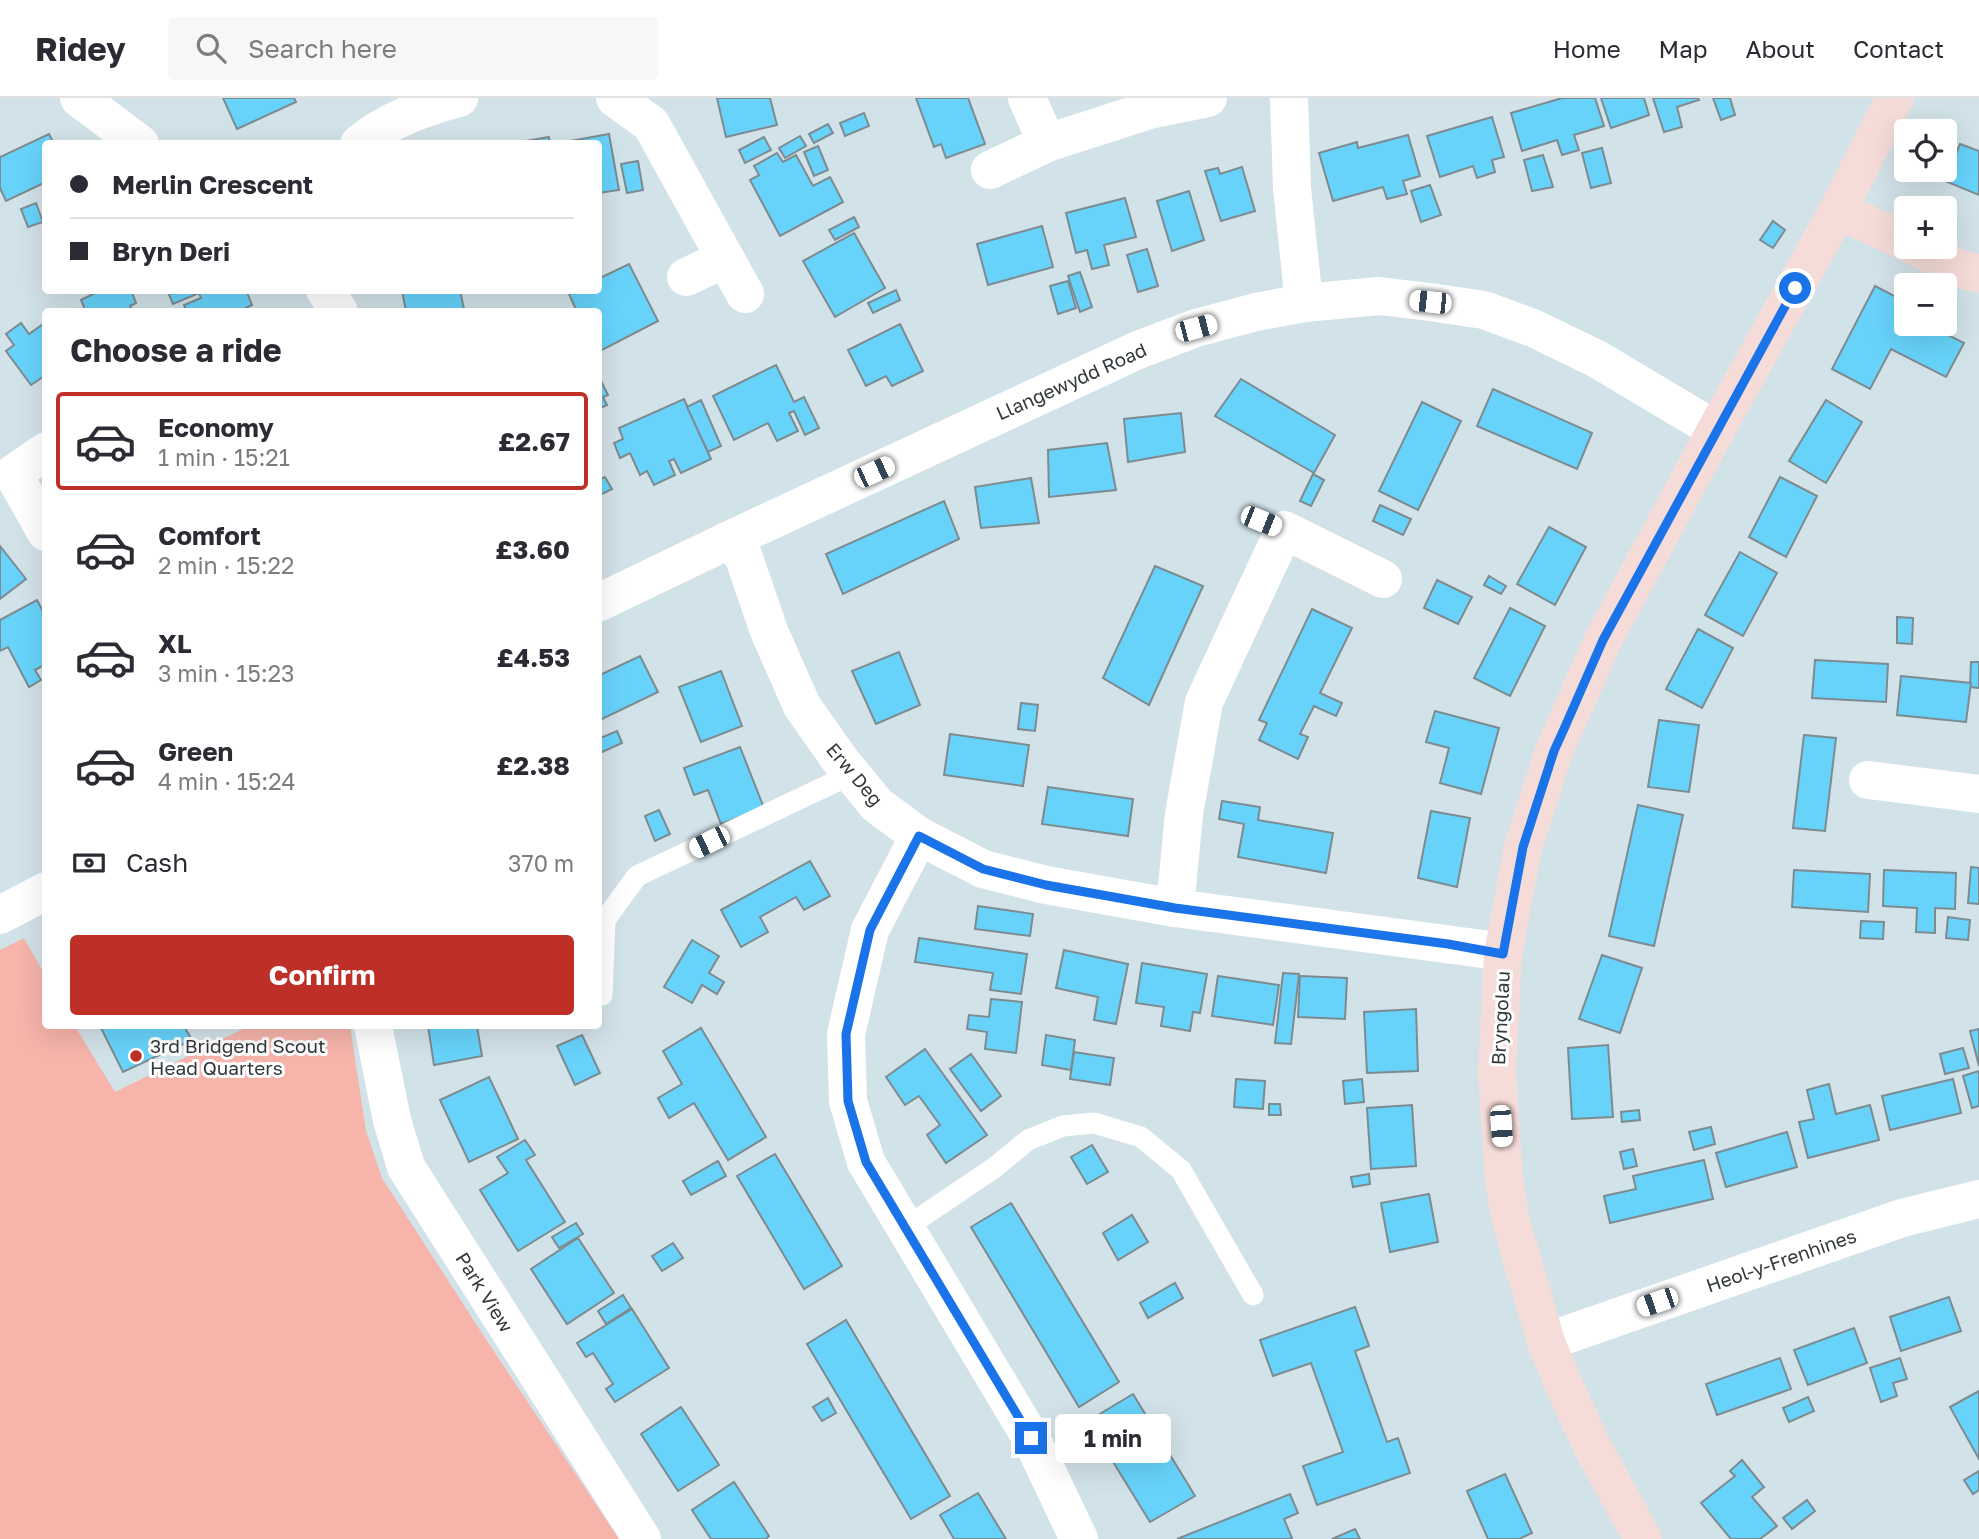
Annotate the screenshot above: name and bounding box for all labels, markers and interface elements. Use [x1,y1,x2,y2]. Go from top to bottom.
search box [168,17,658,80]
text: Ridey [35,29,126,68]
icon: search [192,29,230,67]
text: Search here [248,33,397,64]
text: Home [1553,34,1621,63]
text: Map [1659,34,1708,63]
text: About [1746,34,1815,63]
text: Contact [1853,34,1944,63]
map controls [1894,119,1957,336]
button: locate [1894,119,1957,182]
text: Merlin Crescent [112,169,313,200]
button: + [1894,196,1957,259]
text: Bryn Deri [112,236,230,267]
route start [1779,272,1811,304]
button: − [1894,273,1957,336]
car [1409,289,1452,315]
car [1173,312,1220,344]
text: Choose a ride [70,331,282,369]
street label: Llangewydd Road [992,337,1150,425]
icon: car [74,410,137,473]
text: Economy [158,412,274,443]
text: £2.67 [498,426,570,457]
text: 1 min · 15:21 [158,443,290,471]
car [851,454,898,490]
car [1238,503,1285,539]
icon: car [74,518,137,581]
text: Comfort [158,520,261,551]
text: £3.60 [495,534,570,565]
text: 2 min · 15:22 [158,551,294,579]
icon: car [74,626,137,689]
text: XL [158,628,192,659]
text: £4.53 [497,642,570,673]
text: 3 min · 15:23 [158,659,294,687]
icon: car [74,734,137,797]
text: Green [158,736,233,767]
street label: Erw Deg [822,738,888,810]
text: £2.38 [496,750,570,781]
text: 4 min · 15:24 [158,767,296,795]
car [686,823,733,861]
icon: cash [70,844,108,882]
text: Cash [126,847,188,878]
text: 370 m [508,849,574,877]
button: Confirm [70,935,574,1015]
street label: Bryngolau [1486,970,1514,1066]
place label: 3rd Bridgend Scout Head Quarters [150,1034,326,1079]
marker: 3rd Bridgend Scout Head Quarters [128,1048,144,1064]
car [1490,1104,1513,1148]
street label: Heol-y-Frenhines [1703,1224,1859,1296]
street label: Park View [451,1248,519,1336]
car [1634,1285,1681,1319]
callout: 1 min [1056,1414,1171,1462]
route end [1015,1422,1047,1454]
text: 1 min [1084,1424,1142,1452]

